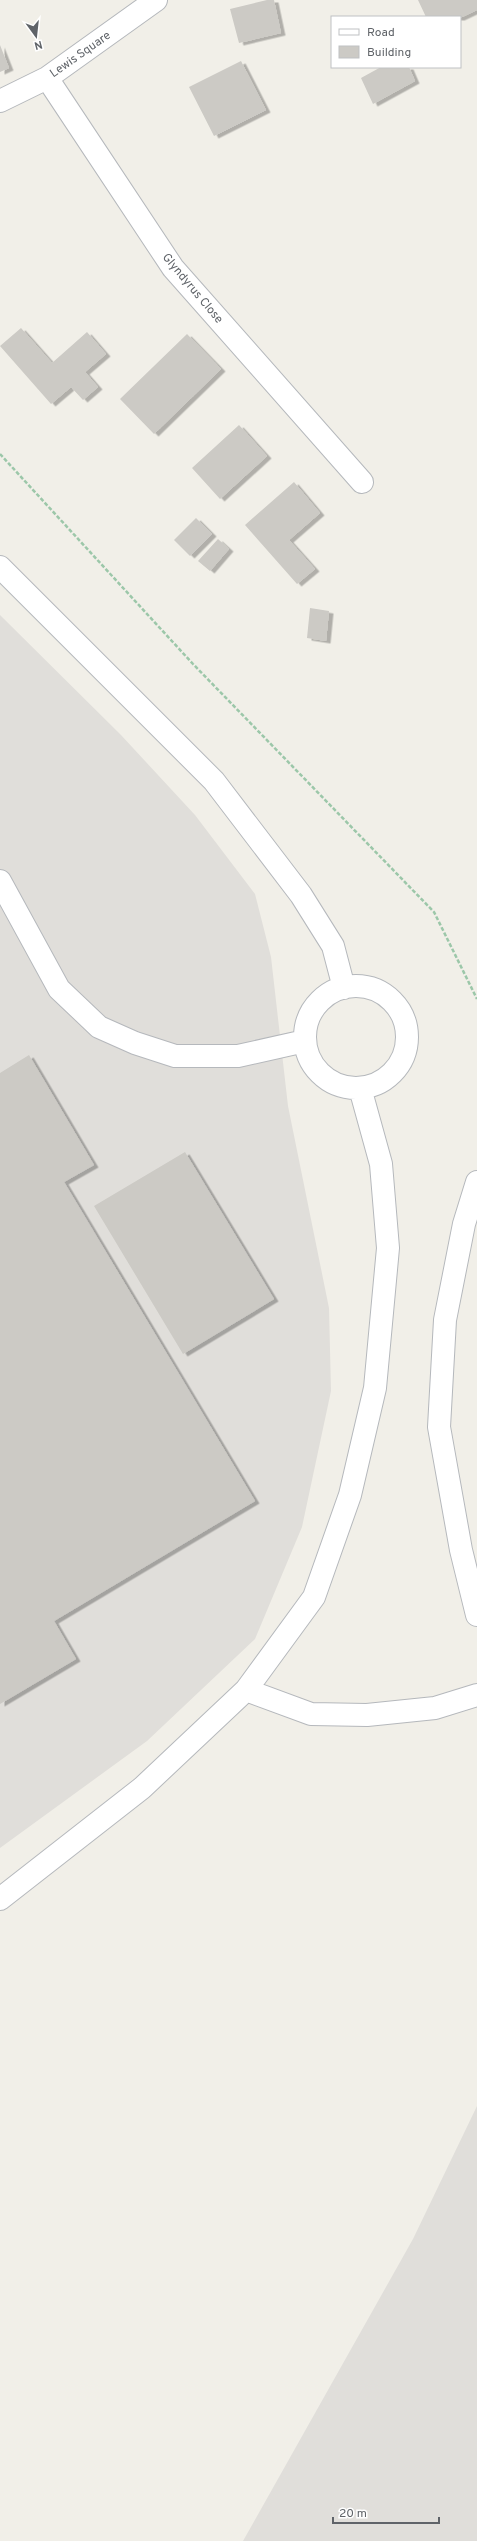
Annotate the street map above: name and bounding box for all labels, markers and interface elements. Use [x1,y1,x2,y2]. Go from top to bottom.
north arrow [16,16,56,56]
legend [331,16,461,68]
text: Road [367,25,395,41]
street label: Lewis Square [47,28,114,82]
text: N [33,37,44,52]
text: Building [367,45,411,61]
street label: Glyndyrus Close [158,250,226,327]
scale bar [333,2499,439,2525]
text: 20 m [339,2506,367,2522]

